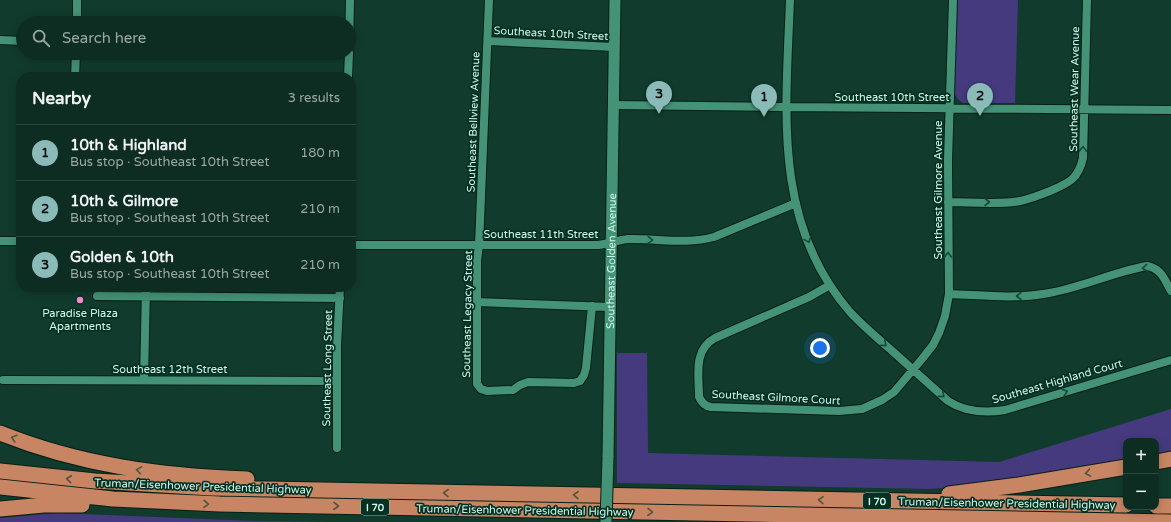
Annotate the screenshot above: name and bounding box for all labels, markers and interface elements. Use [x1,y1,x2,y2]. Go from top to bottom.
search box [16,16,356,60]
street label: Southeast 10th Street [493,24,609,43]
street label: Southeast Wear Avenue [1067,26,1082,152]
icon: search [30,27,52,49]
text: Search here [62,29,146,47]
street label: Southeast Bellview Avenue [465,51,482,193]
pin: 3 [646,81,672,114]
pin: 2 [967,83,993,116]
pin: 1 [751,84,777,117]
text: Nearby [32,88,91,109]
text: 3 results [288,90,340,106]
street label: Southeast 10th Street [835,91,949,104]
street label: Southeast Gilmore Avenue [932,121,945,259]
text: 10th & Highland [70,136,187,154]
text: 1 [41,145,49,161]
text: 180 m [300,145,340,161]
one-way arrow [1079,146,1088,152]
text: Bus stop · Southeast 10th Street [70,154,269,170]
text: 10th & Gilmore [70,192,178,210]
street label: Southeast Golden Avenue [604,193,619,329]
one-way arrow [984,198,990,206]
text: 2 [41,201,49,217]
text: 210 m [300,201,340,217]
text: Bus stop · Southeast 10th Street [70,210,269,226]
street label: Southeast 11th Street [484,228,598,241]
one-way arrow [647,236,653,244]
one-way arrow [803,237,811,244]
text: Golden & 10th [70,248,174,266]
street label: Southeast Legacy Street [460,250,475,378]
one-way arrow [944,252,952,258]
text: 3 [41,257,49,273]
text: 210 m [300,257,340,273]
one-way arrow [1142,263,1148,272]
text: Bus stop · Southeast 10th Street [70,266,269,282]
one-way arrow [1016,292,1022,300]
marker: Paradise Plaza Apartments [75,295,85,305]
place label: Paradise Plaza Apartments [42,307,118,333]
street label: Southeast Long Street [320,310,335,426]
your location [810,338,830,358]
one-way arrow [879,339,887,346]
street label: Southeast Highland Court [990,357,1124,406]
street label: Southeast 12th Street [113,363,227,376]
street label: Southeast Gilmore Court [711,388,841,407]
one-way arrow [1062,388,1069,397]
one-way arrow [938,391,945,398]
one-way arrow [10,434,17,442]
map controls [1123,438,1159,510]
button: + [1123,438,1159,474]
one-way arrow [136,466,142,475]
one-way arrow [1084,469,1091,477]
one-way arrow [66,474,72,483]
button: − [1123,474,1159,510]
street label: Truman/Eisenhower Presidential Highway [94,476,312,497]
one-way arrow [443,489,449,497]
one-way arrow [573,491,579,499]
road number: I 70 [863,493,891,509]
street label: Truman/Eisenhower Presidential Highway [898,495,1116,512]
one-way arrow [818,496,824,504]
road number: I 70 [361,499,389,515]
one-way arrow [203,500,209,508]
one-way arrow [333,502,339,511]
street label: Truman/Eisenhower Presidential Highway [416,502,634,519]
one-way arrow [647,508,653,516]

